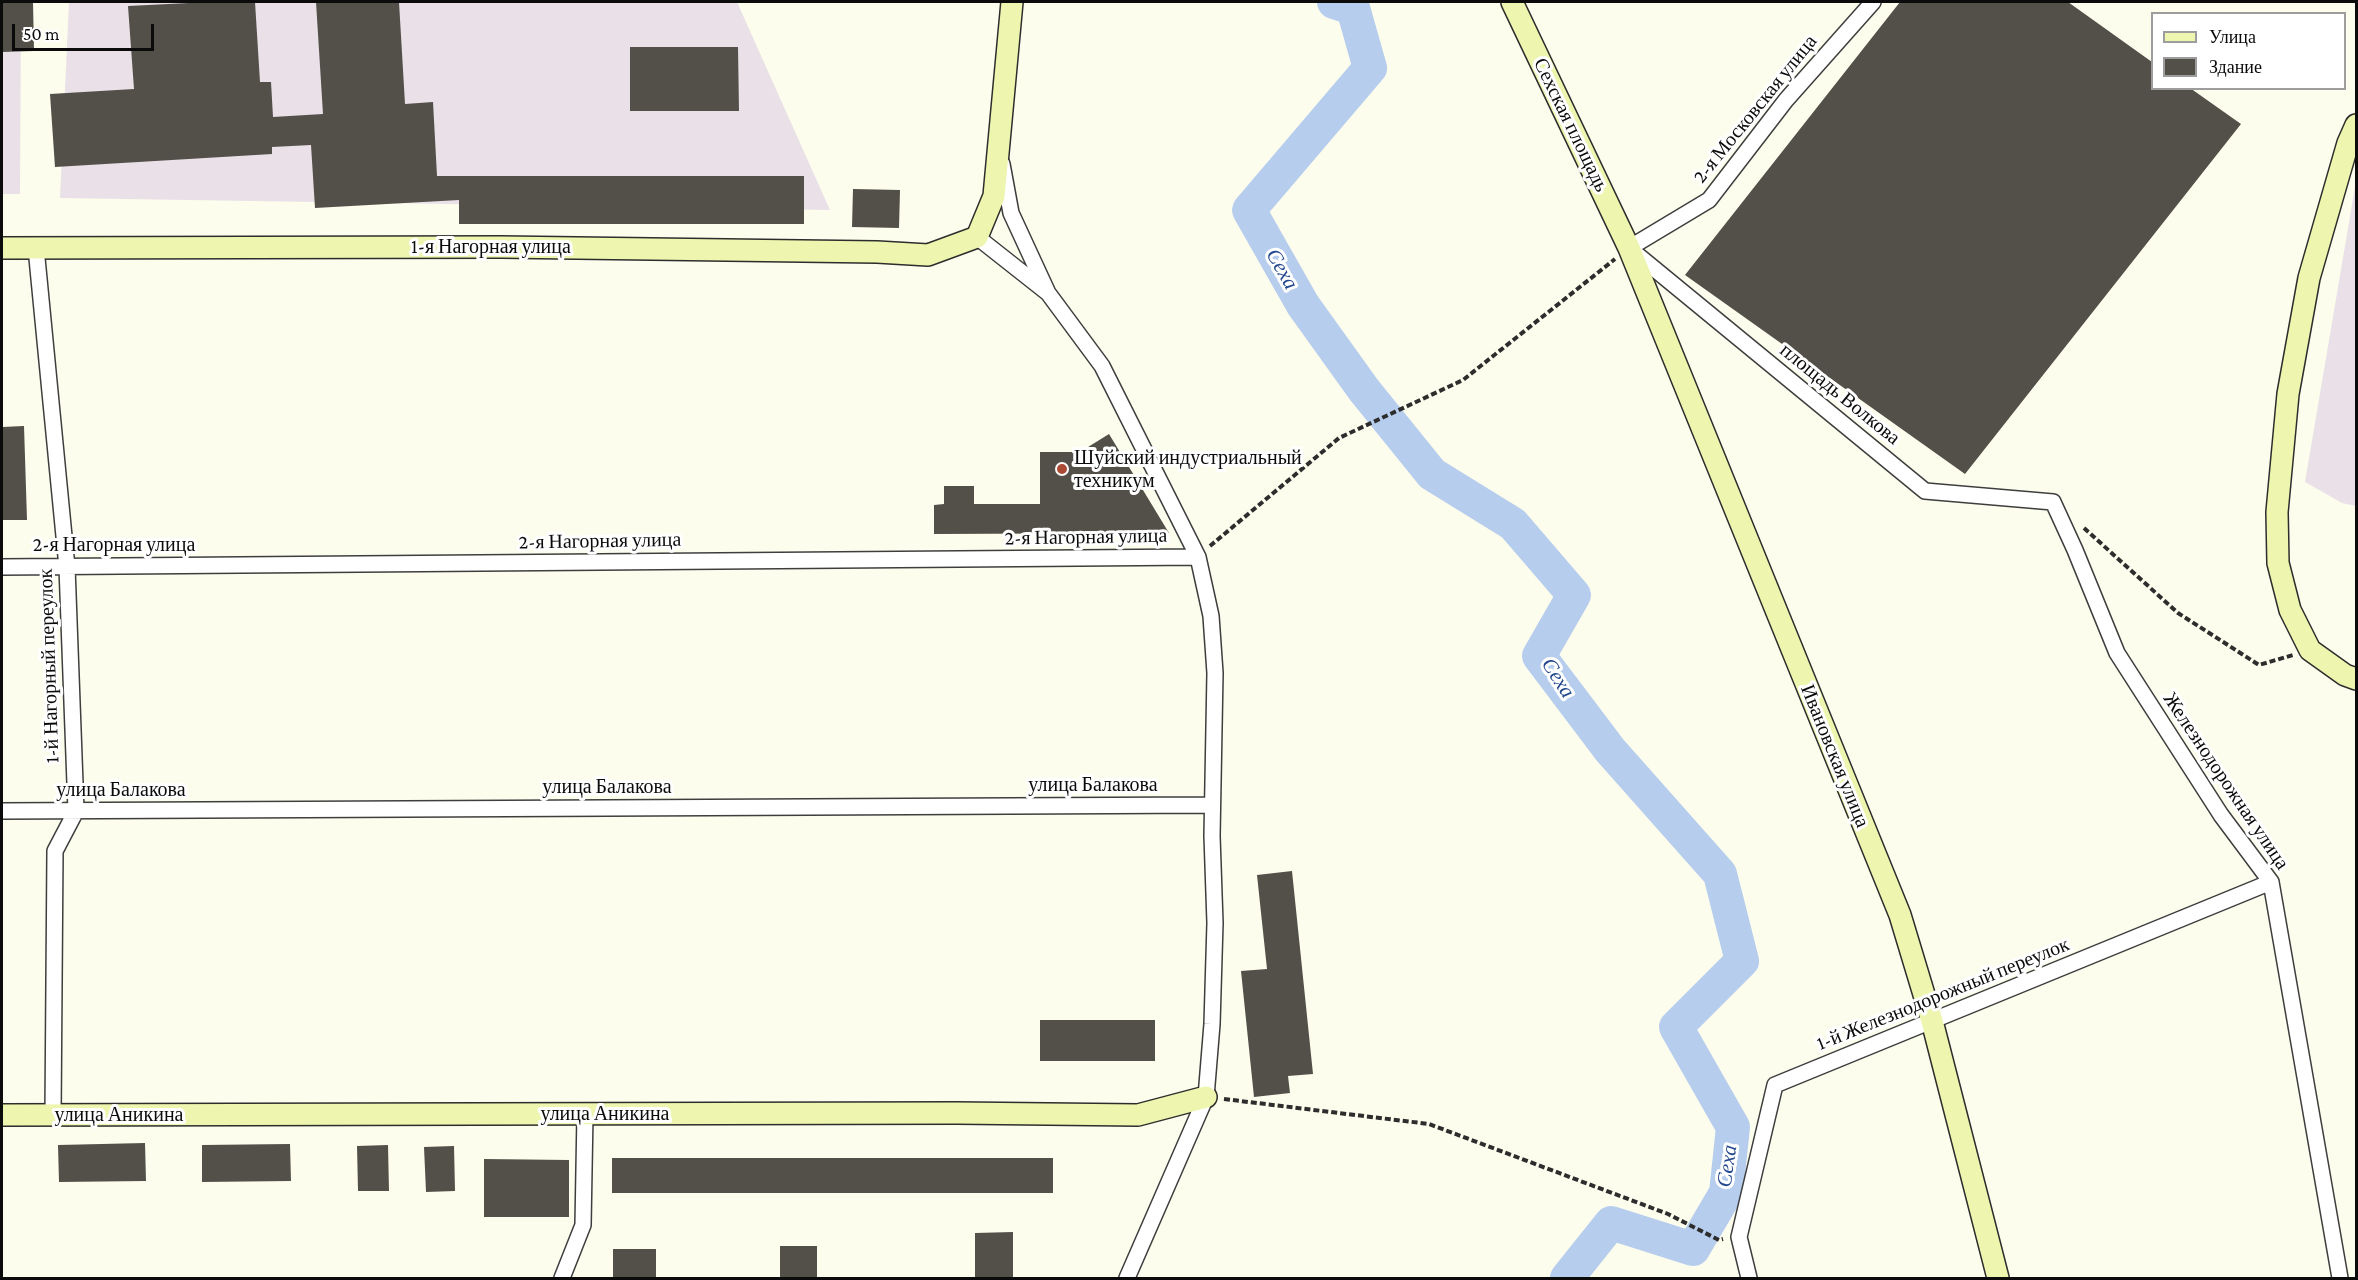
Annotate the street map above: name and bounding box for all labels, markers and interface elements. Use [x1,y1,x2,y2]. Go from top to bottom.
scale bar [15,12,158,50]
legend [2151,12,2346,90]
text: 50 m [23,24,60,44]
text: Улица [2209,27,2256,47]
street label: 2-я Московская улица [1688,30,1822,188]
street label: Сехская площадь [1528,54,1614,196]
text: Здание [2209,57,2262,77]
street label: 1-я Нагорная улица [411,235,571,259]
water label: Сеха [1260,244,1304,294]
street label: площадь Волкова [1775,338,1905,450]
place label: Шуйский индустриальный техникум [1074,446,1302,493]
marker: Шуйский индустриальный техникум [1055,462,1069,476]
street label: 2-я Нагорная улица [1004,524,1168,550]
street label: 2-я Нагорная улица [518,528,682,554]
street label: 2-я Нагорная улица [33,533,195,557]
street label: 1-й Нагорный переулок [34,568,64,764]
water label: Сеха [1536,653,1580,703]
street label: Ивановская улица [1795,681,1875,831]
street label: Железнодорожная улица [2158,688,2294,874]
street label: улица Балакова [1028,773,1158,797]
street label: улица Балакова [542,775,672,799]
street label: улица Балакова [56,778,186,802]
street label: 1-й Железнодорожный переулок [1813,932,2073,1056]
street label: улица Аникина [541,1102,669,1126]
street label: улица Аникина [55,1103,183,1127]
water label: Сеха [1712,1143,1742,1189]

